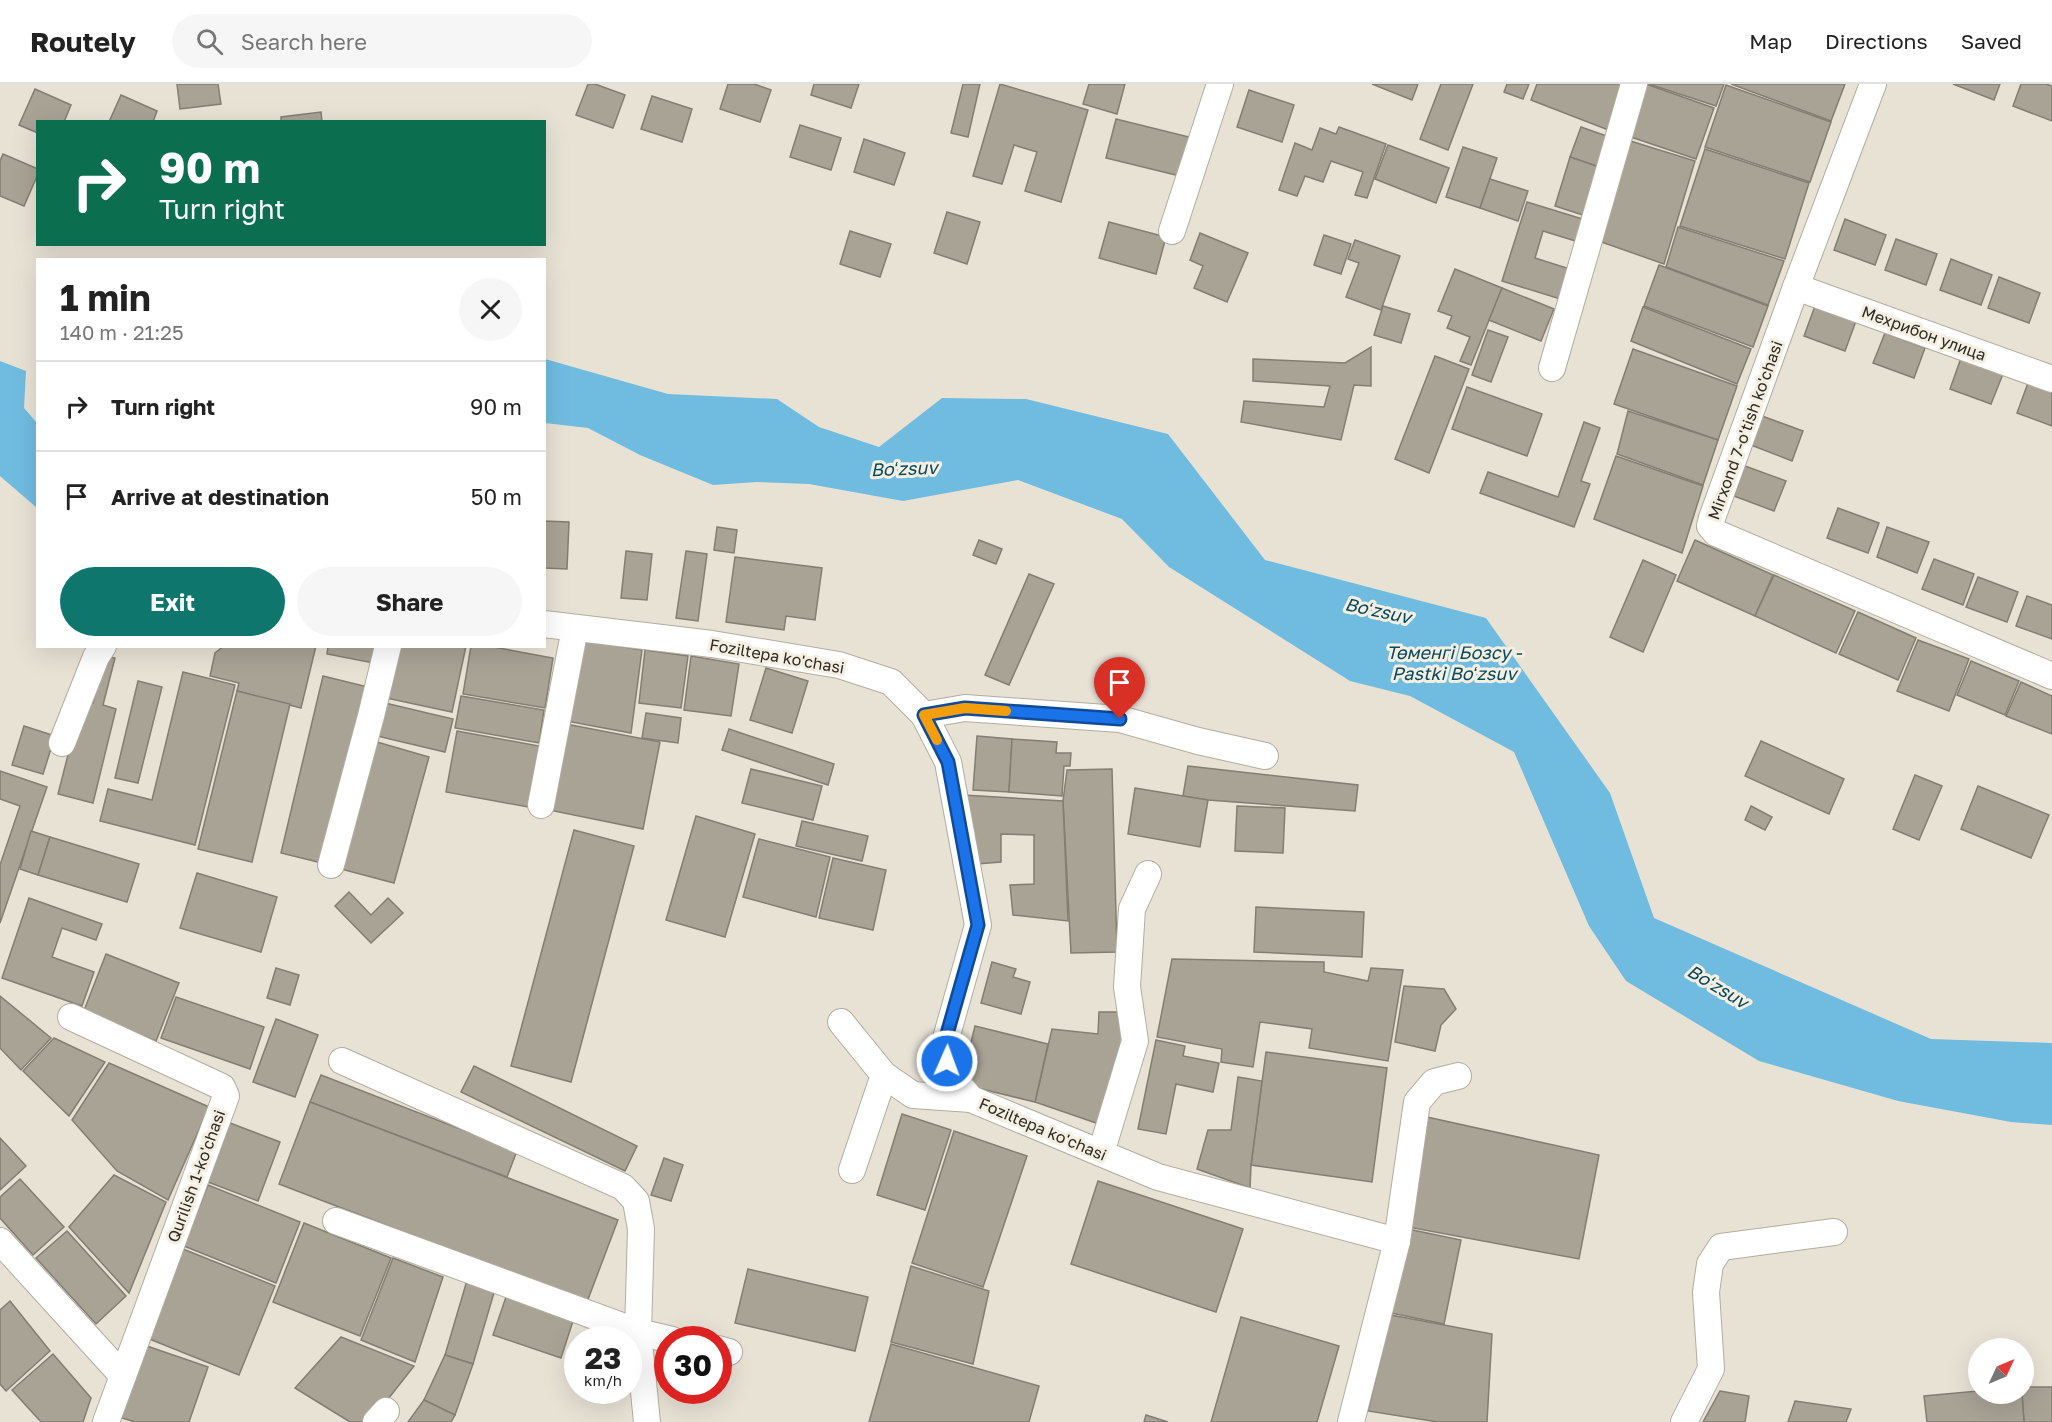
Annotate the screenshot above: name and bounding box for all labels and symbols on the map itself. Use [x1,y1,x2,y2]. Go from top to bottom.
street label: Мехрибон улица [1859,301,1989,365]
street label: Mirxond 7-o'tish ko'chasi [1703,338,1787,522]
water label: Boʻzsuv [870,456,941,480]
water label: Boʻzsuv [1343,592,1416,628]
street label: Foziltepa ko'chasi [708,634,846,678]
water label: Төменгі Бозсу - Pastki Boʻzsuv [1386,641,1523,684]
pin [1094,657,1145,719]
water label: Boʻzsuv [1684,959,1755,1014]
position arrow [915,1029,979,1093]
street label: Foziltepa ko'chasi [976,1093,1110,1165]
street label: Qurilish 1-ko'chasi [163,1107,229,1245]
speed limit sign: 30 [654,1326,732,1404]
north arrow [1968,1338,2034,1404]

